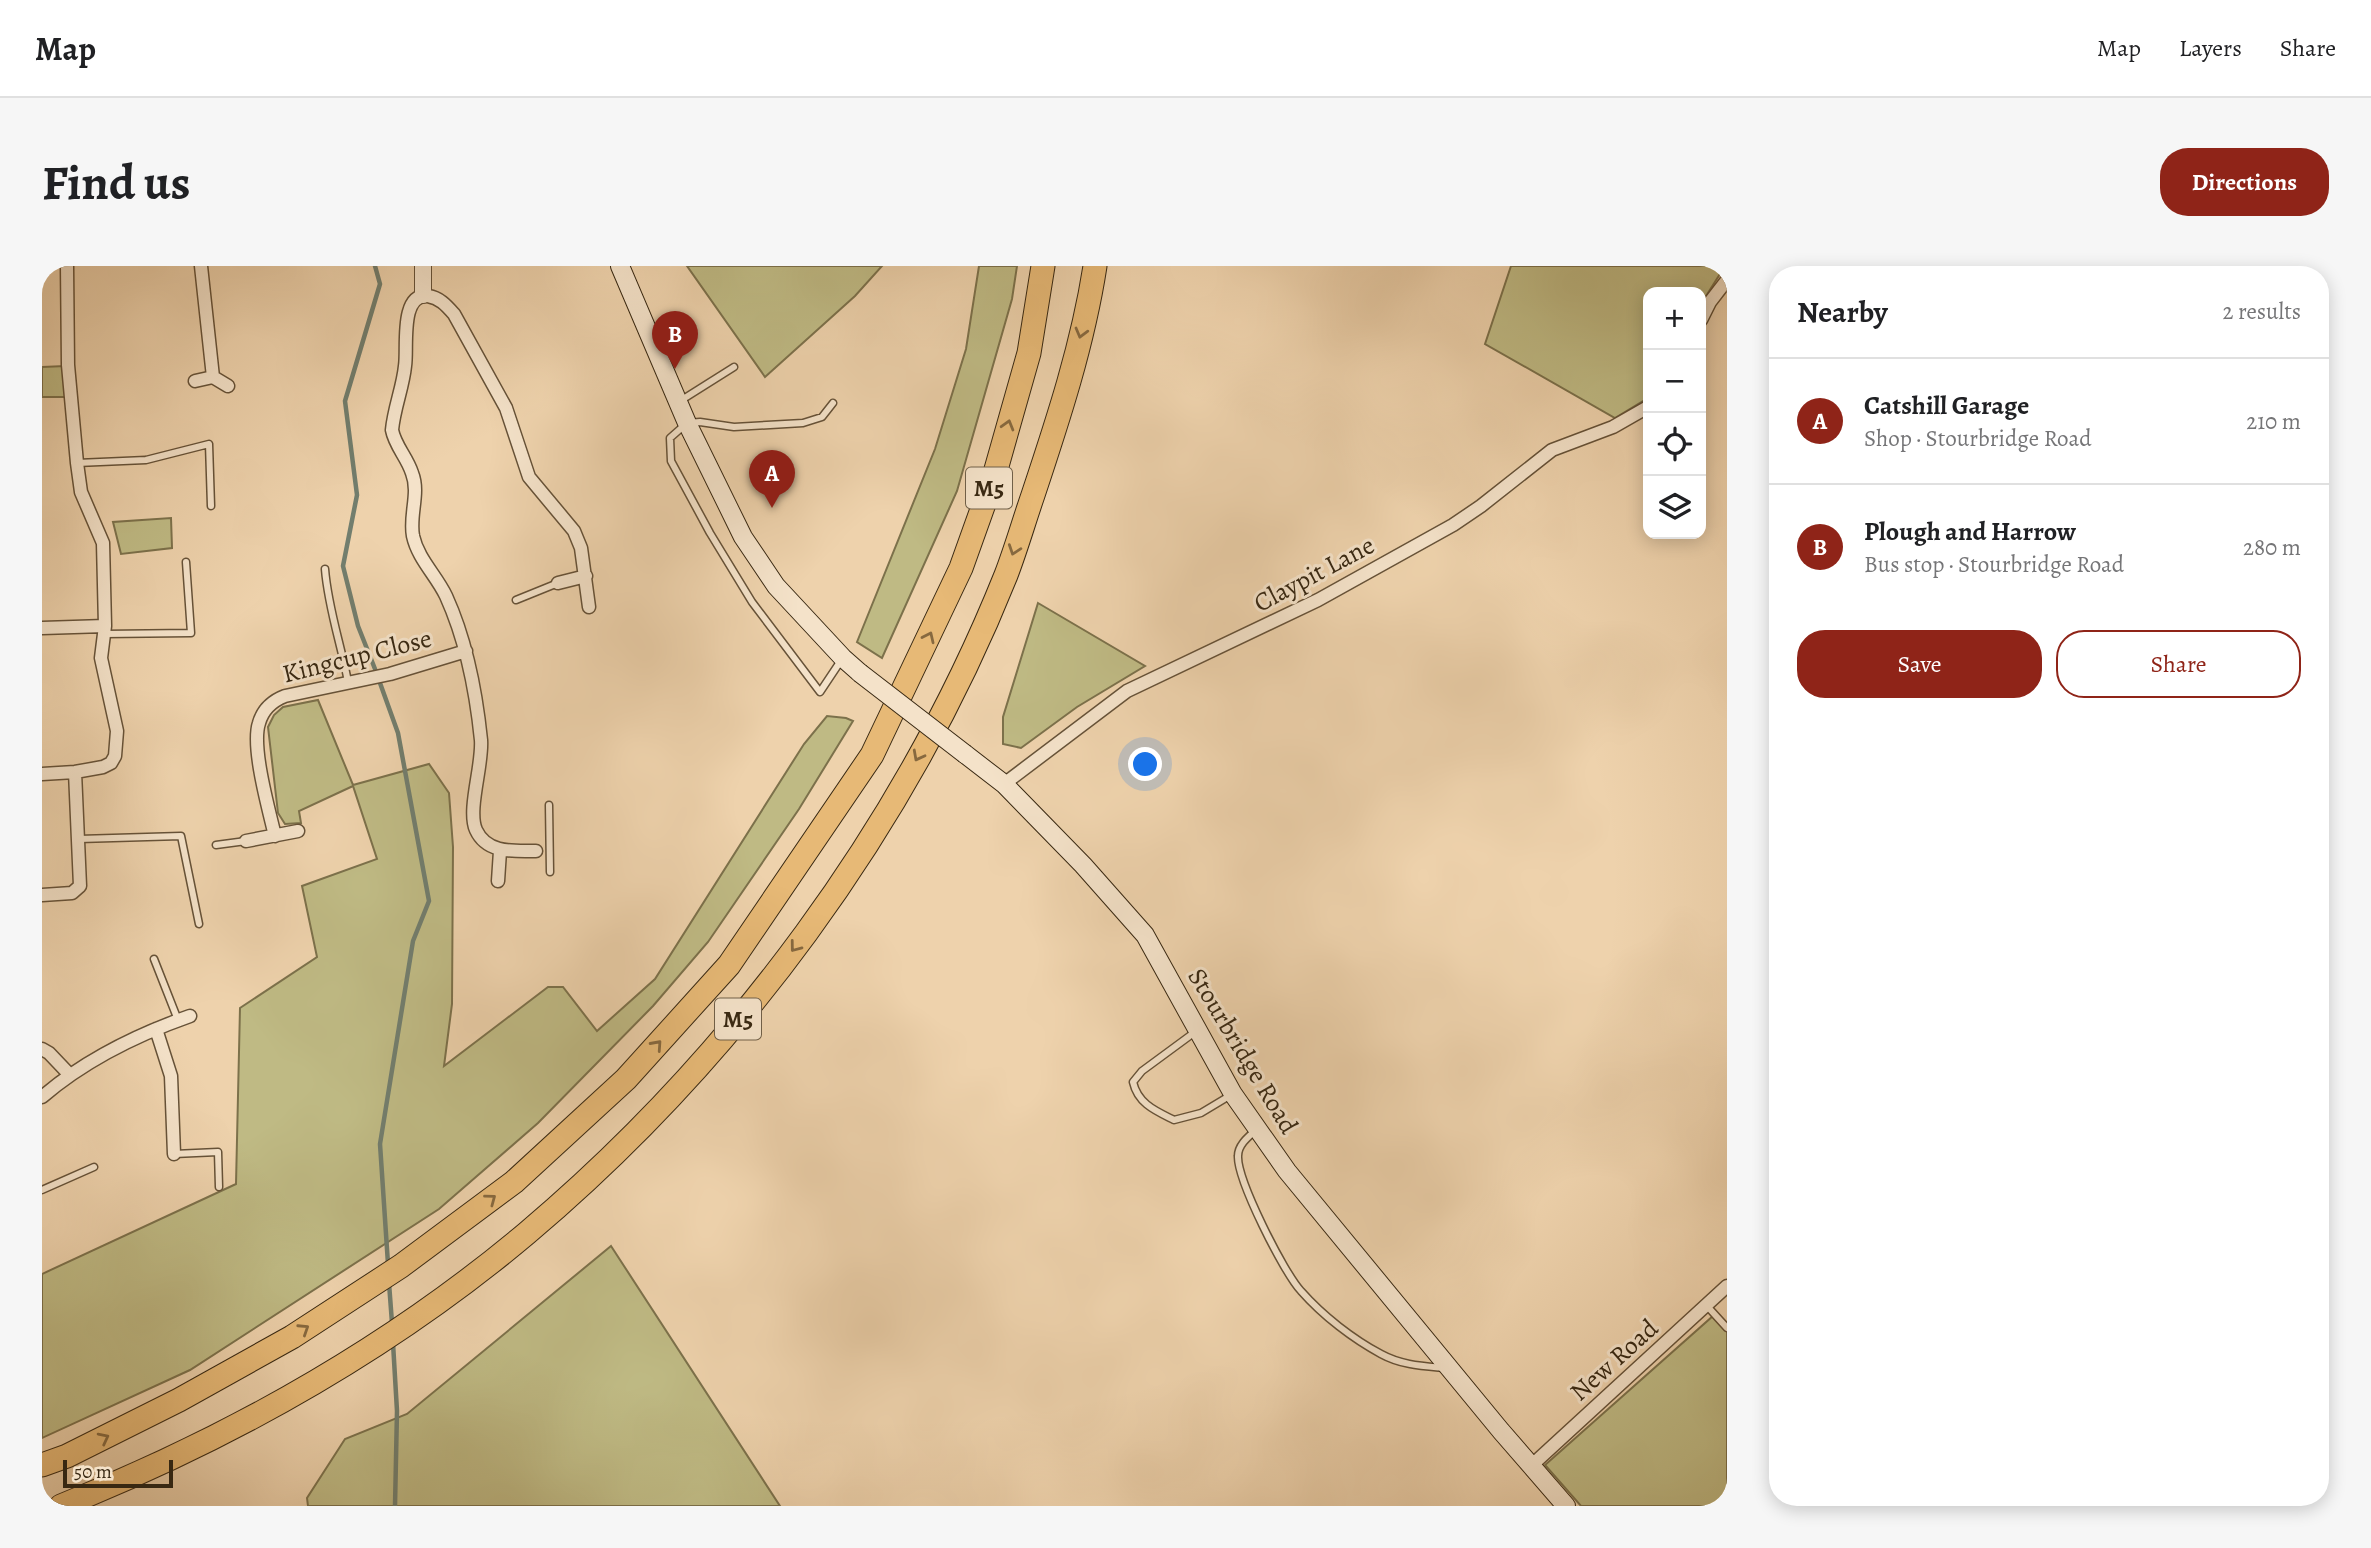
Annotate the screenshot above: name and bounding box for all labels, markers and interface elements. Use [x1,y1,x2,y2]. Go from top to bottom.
text: Map [35,26,96,71]
text: Map [2097,32,2141,64]
text: Layers [2179,32,2242,64]
text: Share [2280,32,2336,64]
button: Directions [2160,148,2329,216]
text: Find us [42,149,190,216]
map controls [1643,287,1706,539]
button: + [1643,287,1706,350]
text: Nearby [1797,292,1888,332]
text: 2 results [2223,296,2301,327]
pin: B [652,311,698,369]
one-way arrow [1075,327,1089,339]
button: − [1643,350,1706,413]
text: Catshill Garage [1864,388,2029,423]
text: A [1813,406,1827,437]
text: 210 m [2246,406,2301,437]
button: locate [1643,413,1706,476]
one-way arrow [1000,419,1015,431]
text: Shop · Stourbridge Road [1864,423,2092,454]
pin: A [749,450,795,508]
road number: M5 [966,468,1012,509]
button: layers [1643,476,1706,539]
text: Plough and Harrow [1864,514,2076,549]
street label: Claypit Lane [1248,528,1380,620]
text: B [1813,532,1827,563]
text: 280 m [2243,532,2301,563]
one-way arrow [1008,544,1023,556]
text: Bus stop · Stourbridge Road [1864,549,2124,580]
street label: Kingcup Close [279,621,435,691]
button: Save [1797,630,2042,698]
button: Share [2056,630,2301,698]
one-way arrow [921,632,935,644]
your location [1128,747,1162,781]
one-way arrow [913,749,927,761]
one-way arrow [791,939,803,952]
street label: Stourbridge Road [1180,962,1306,1141]
road number: M5 [715,998,761,1040]
one-way arrow [649,1040,661,1053]
one-way arrow [483,1195,495,1208]
street label: New Road [1562,1311,1666,1409]
one-way arrow [296,1325,309,1338]
one-way arrow [97,1432,109,1446]
scale bar [63,1457,173,1489]
text: 50 m [74,1459,112,1485]

